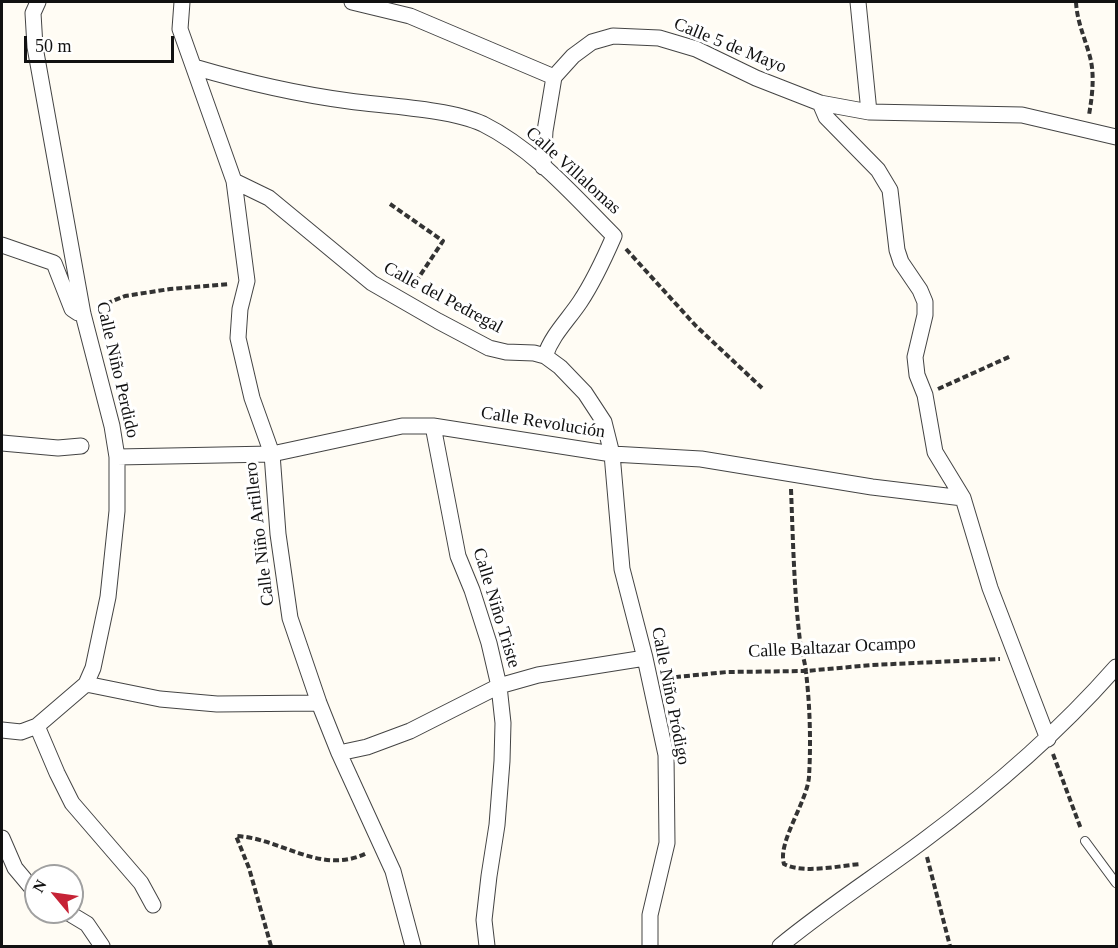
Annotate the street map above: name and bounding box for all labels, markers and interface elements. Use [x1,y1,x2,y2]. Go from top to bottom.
street label: Calle 5 de Mayo [671,14,789,78]
scale bar [27,24,177,62]
text: 50 m [35,36,72,56]
street label: Calle Villalomas [521,123,625,219]
street label: Calle del Pedregal [380,257,506,339]
street label: Calle Niño Perdido [91,300,143,440]
street label: Calle Revolución [479,403,607,443]
street label: Calle Niño Artillero [240,461,280,607]
street label: Calle Niño Triste [467,545,525,671]
street label: Calle Niño Pródigo [646,625,694,767]
street label: Calle Baltazar Ocampo [748,633,916,663]
north arrow [24,864,84,924]
text: N [29,877,50,895]

